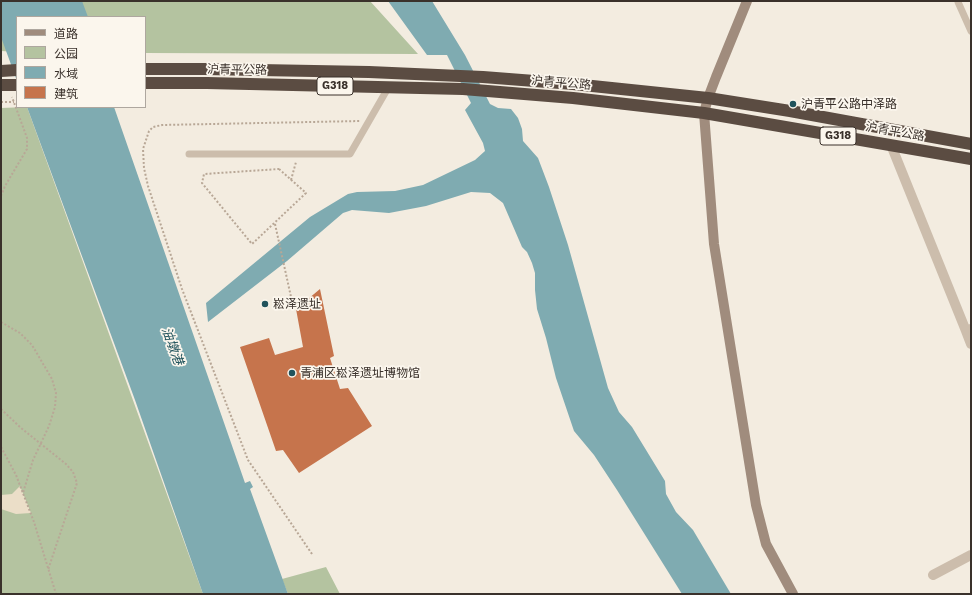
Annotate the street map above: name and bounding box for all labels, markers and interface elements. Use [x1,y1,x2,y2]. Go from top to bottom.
legend [16,16,146,108]
text: 道路 [54,27,78,41]
text: 公园 [54,47,78,61]
street label: 沪青平公路 [207,62,267,78]
text: 水域 [54,67,78,81]
street label: 沪青平公路 [530,73,592,93]
road number: G318 [317,77,353,95]
text: 建筑 [54,87,78,101]
place label: 沪青平公路中泽路 [801,97,897,111]
marker: 沪青平公路中泽路 [788,99,798,109]
street label: 沪青平公路 [864,120,926,144]
road number: G318 [820,127,856,145]
place label: 崧泽遗址 [273,297,321,311]
marker: 崧泽遗址 [260,299,270,309]
water label: 油墩港 [158,325,186,367]
place label: 青浦区崧泽遗址博物馆 [300,366,420,380]
marker: 青浦区崧泽遗址博物馆 [287,368,297,378]

